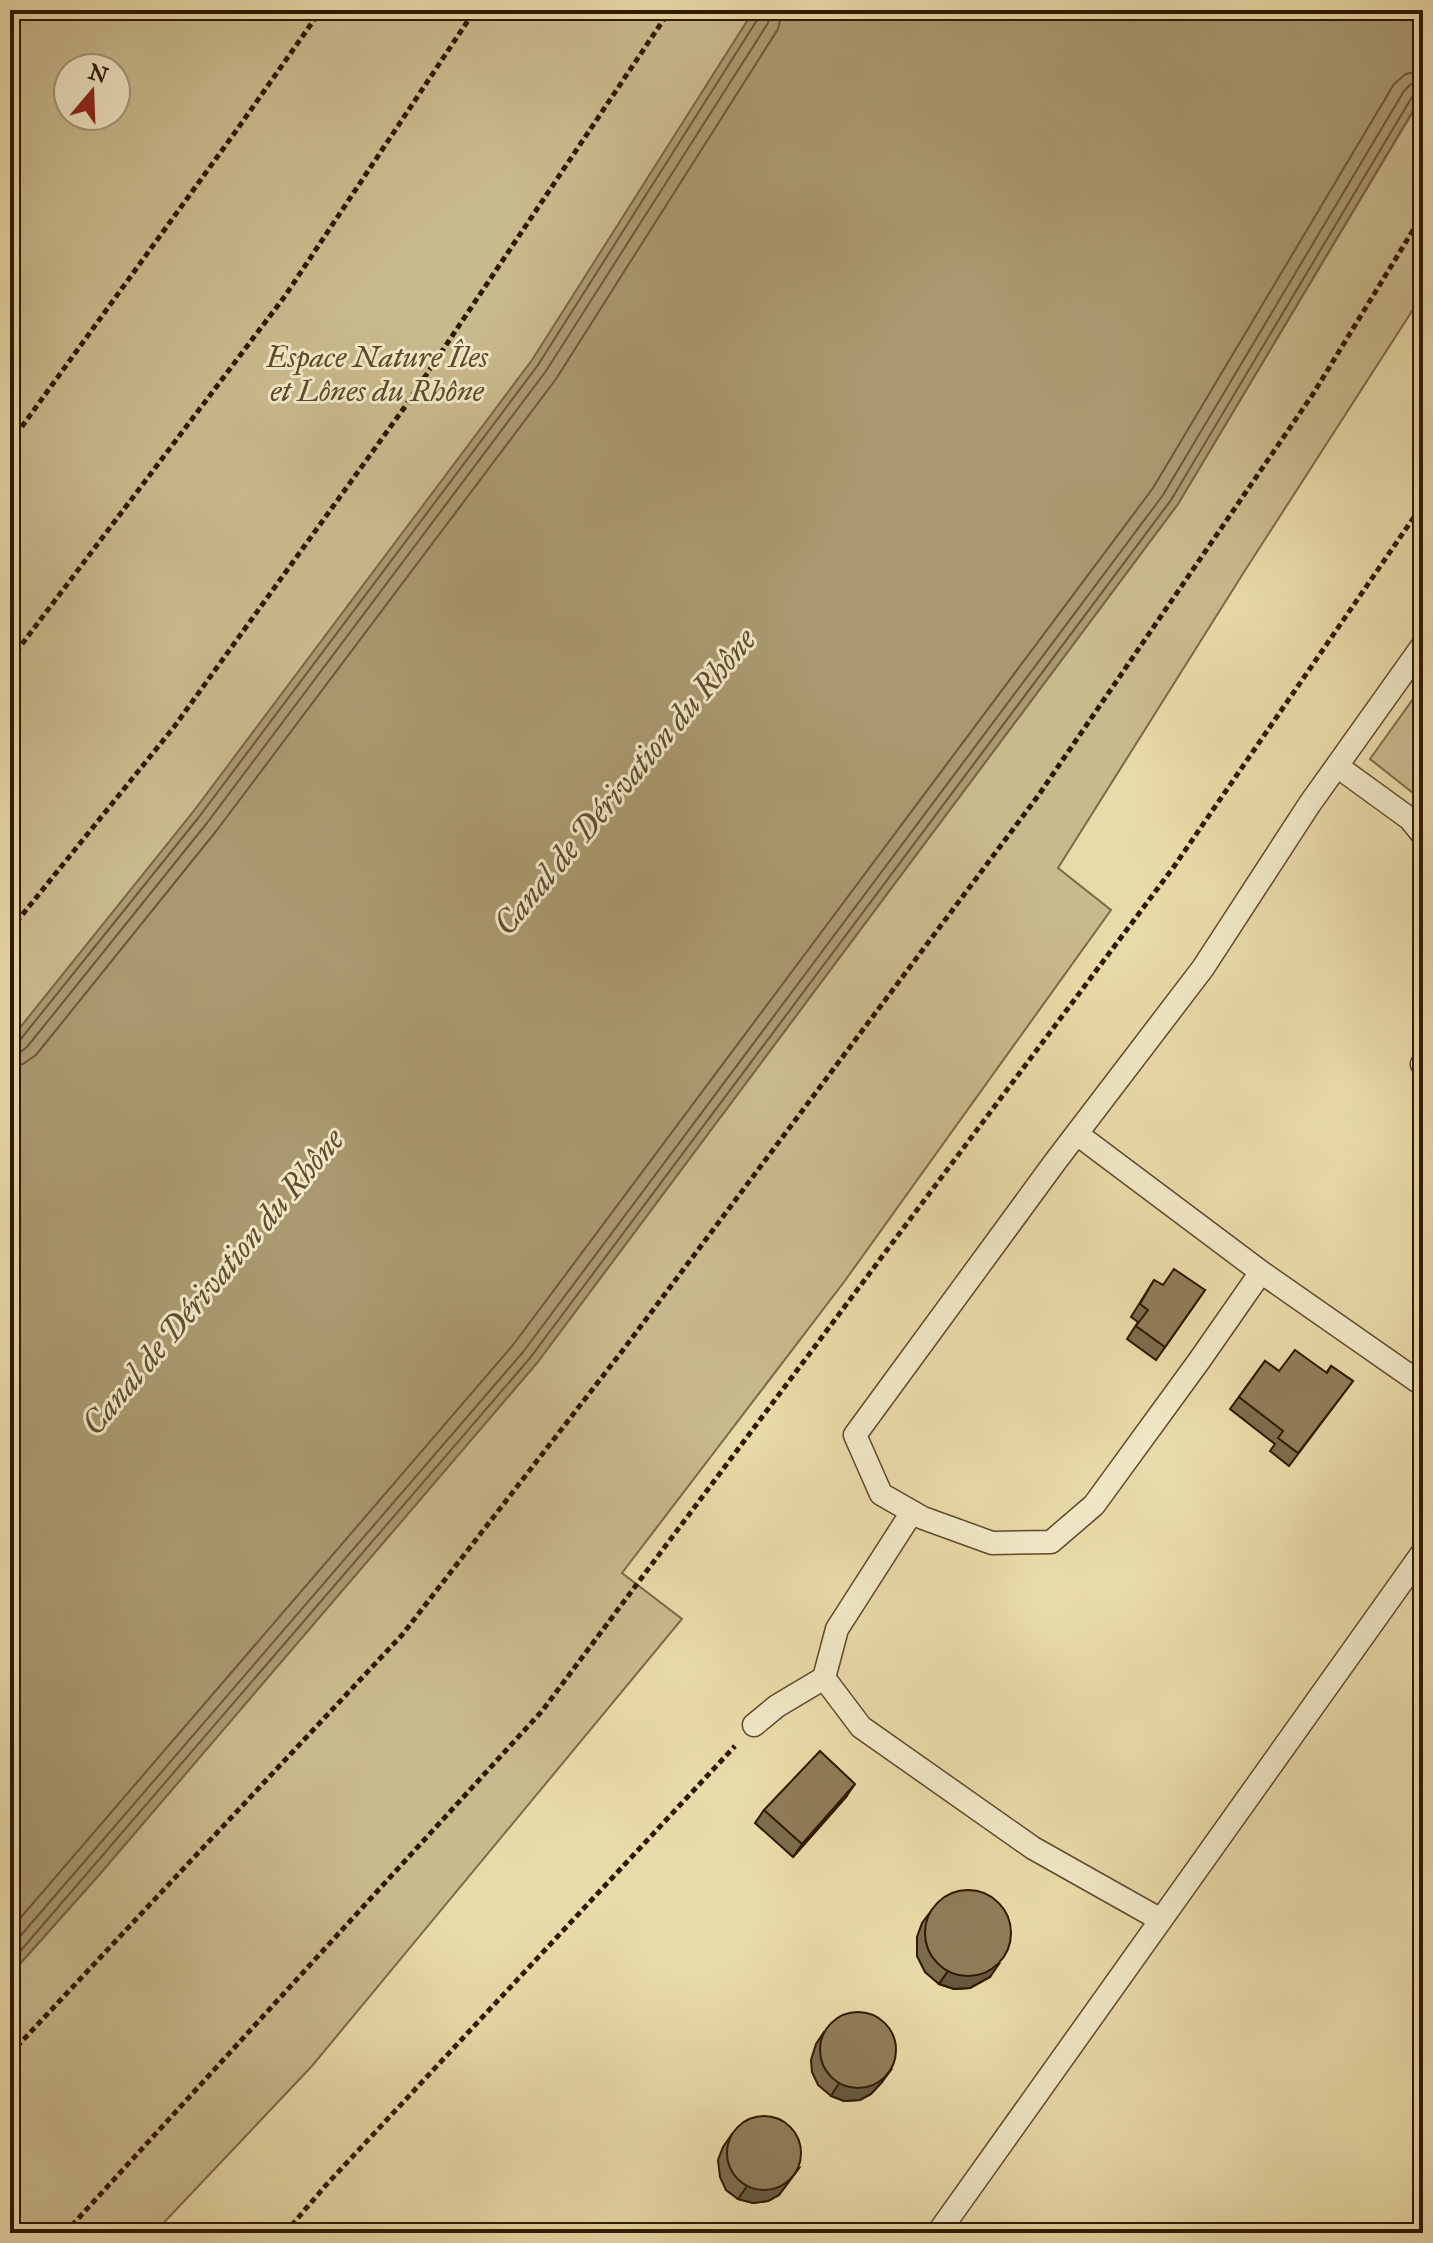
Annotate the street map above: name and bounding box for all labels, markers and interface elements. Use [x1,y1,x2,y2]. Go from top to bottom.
north arrow [52,52,132,132]
text: N [85,58,112,89]
park label: Espace Nature Îles et Lônes du Rhône [265,338,489,409]
water label: Canal de Dérivation du Rhône [486,620,765,943]
water label: Canal de Dérivation du Rhône [74,1120,353,1443]

